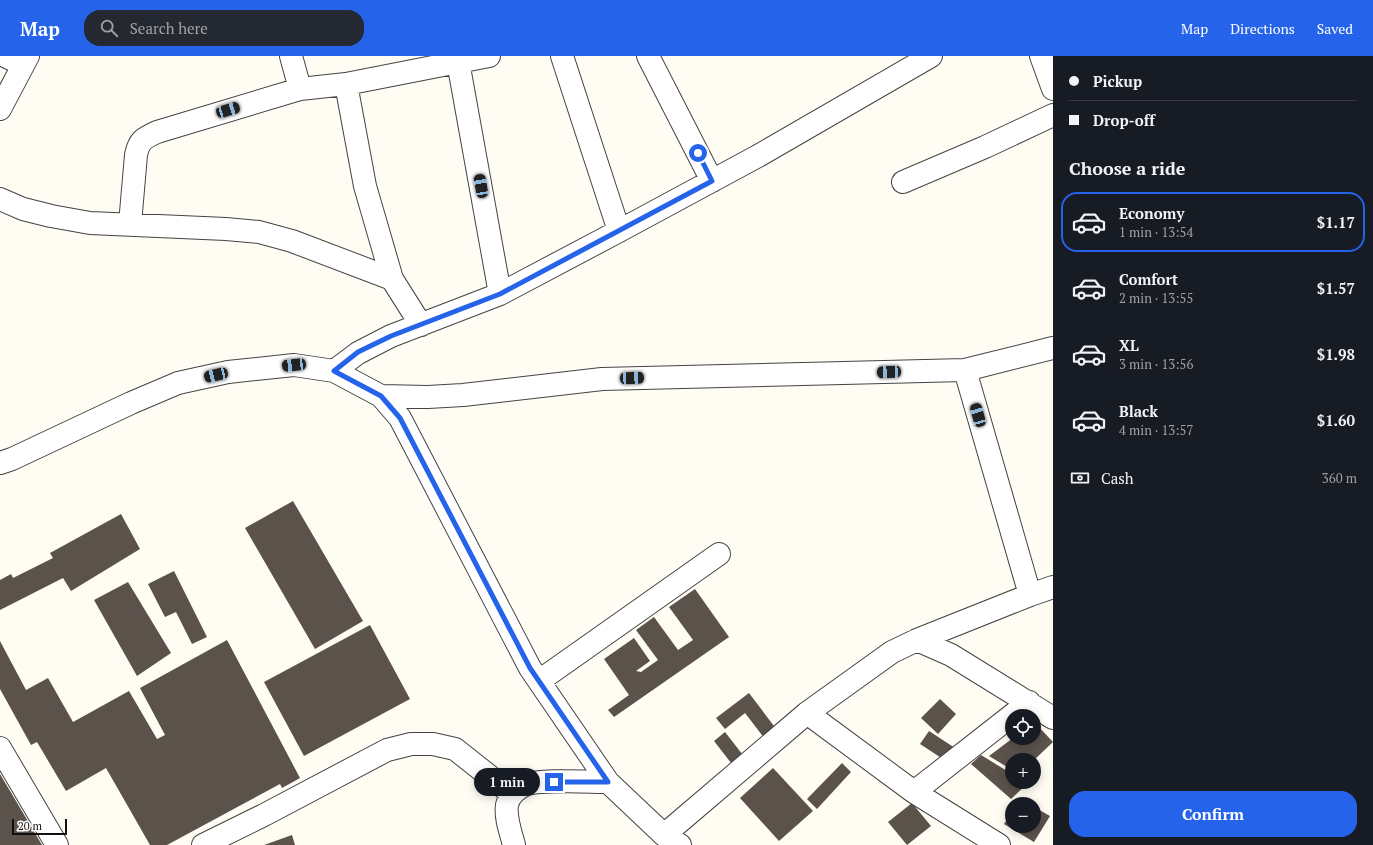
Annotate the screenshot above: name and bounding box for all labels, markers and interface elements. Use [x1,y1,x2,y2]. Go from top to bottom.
search box [84,10,364,46]
text: Map [20,16,60,41]
icon: search [98,17,120,39]
text: Search here [130,18,208,38]
text: Map [1181,19,1208,38]
text: Directions [1230,19,1295,38]
text: Saved [1317,19,1353,38]
text: Pickup [1093,71,1142,91]
car [215,101,241,119]
text: Drop-off [1093,110,1155,130]
route start [689,144,707,162]
text: Choose a ride [1069,156,1185,180]
car [473,173,489,199]
text: Economy [1119,203,1184,223]
icon: car [1071,204,1107,240]
text: $1.17 [1317,212,1355,232]
text: 1 min · 13:54 [1119,223,1193,241]
text: Comfort [1119,269,1178,289]
icon: car [1071,270,1107,306]
text: $1.57 [1317,278,1355,298]
text: 2 min · 13:55 [1119,289,1193,307]
text: XL [1119,335,1139,355]
icon: car [1071,336,1107,372]
text: $1.98 [1317,344,1355,364]
text: 3 min · 13:56 [1119,355,1193,373]
car [281,358,307,372]
car [203,366,229,384]
car [877,366,901,378]
car [620,372,644,384]
text: Black [1119,401,1158,421]
car [969,402,987,428]
icon: car [1071,402,1107,438]
text: $1.60 [1317,410,1355,430]
text: 4 min · 13:57 [1119,421,1193,439]
icon: cash [1069,467,1091,489]
text: Cash [1101,468,1134,488]
text: 360 m [1322,469,1357,487]
map controls [1005,709,1041,833]
button: locate [1005,709,1041,745]
button: + [1005,753,1041,789]
callout: 1 min [474,768,540,796]
text: 1 min [489,773,525,791]
route end [545,773,563,791]
button: Confirm [1069,791,1357,837]
button: − [1005,797,1041,833]
scale bar [12,817,67,836]
text: 20 m [18,819,42,833]

